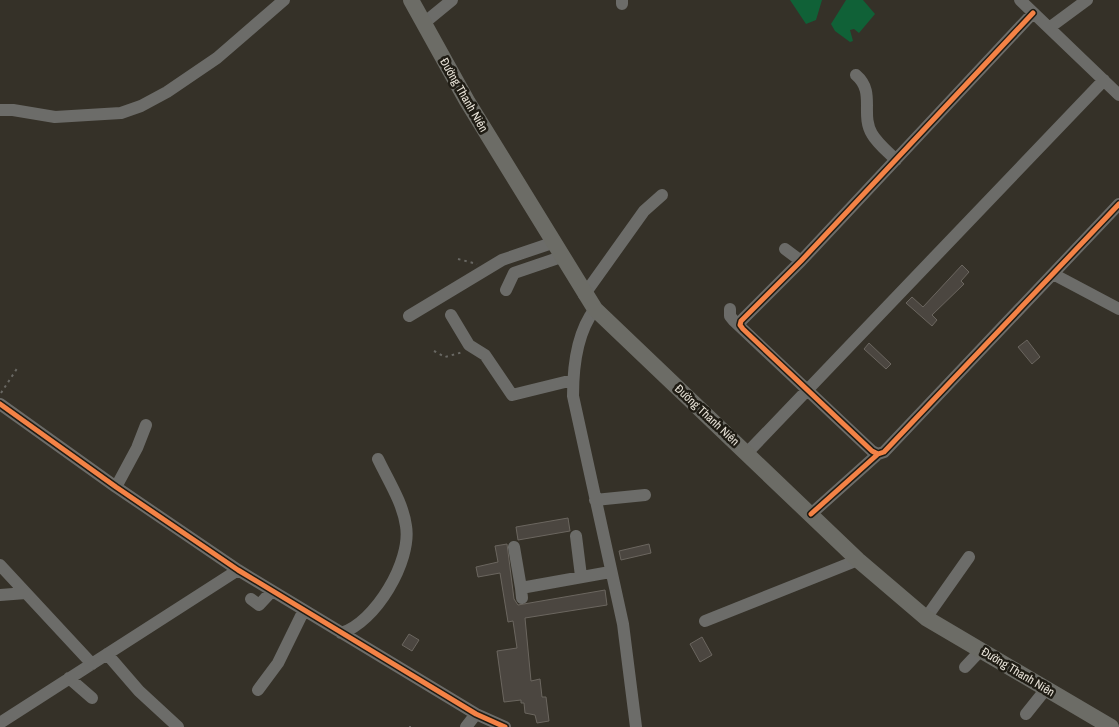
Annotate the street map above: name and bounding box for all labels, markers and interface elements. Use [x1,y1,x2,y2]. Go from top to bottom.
street label: Đường Thanh Niên [436,55,492,135]
street label: Đường Thanh Niên [671,381,743,449]
street label: Đường Thanh Niên [978,644,1058,700]

